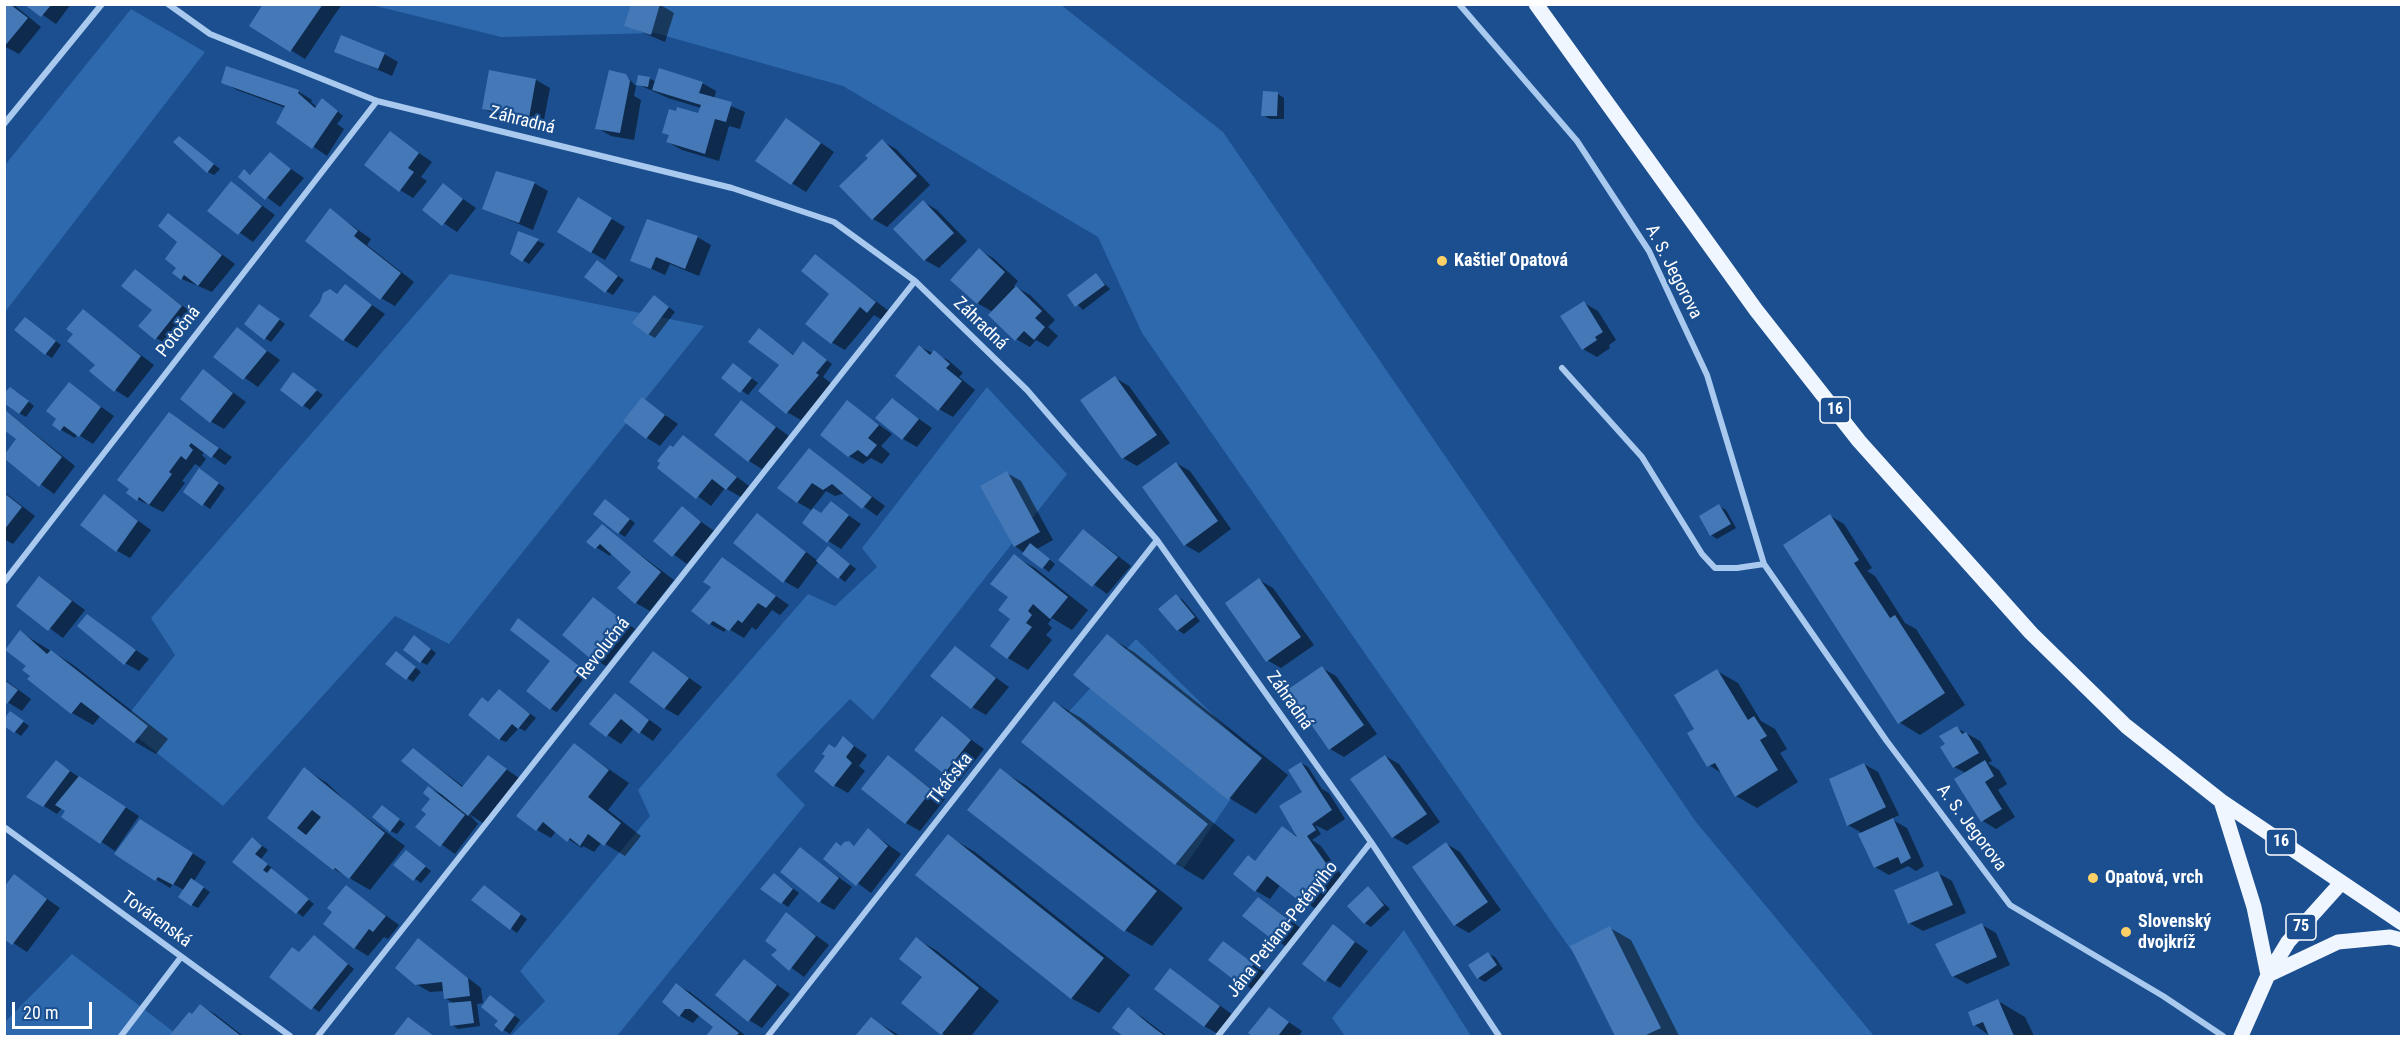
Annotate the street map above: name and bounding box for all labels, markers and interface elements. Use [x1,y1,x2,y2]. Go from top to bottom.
street label: Záhradná [487,102,557,140]
street label: A. S. Jegorova [1640,221,1706,323]
place label: Kaštieľ Opatová [1454,250,1568,272]
marker: Kaštieľ Opatová [1435,254,1449,268]
street label: Záhradná [948,293,1012,355]
street label: Potočná [152,302,206,362]
road number: 16 [1820,397,1850,423]
street label: Revolučná [573,614,635,684]
street label: Záhradná [1261,667,1317,735]
street label: Tkáčska [924,749,978,809]
street label: A. S. Jegorova [1931,780,2011,876]
road number: 16 [2266,829,2296,855]
street label: Jána Petiana-Petényiho [1223,858,1343,1002]
place label: Opatová, vrch [2105,867,2203,889]
marker: Opatová, vrch [2086,871,2100,885]
street label: Továrenská [117,887,195,953]
place label: Slovenský dvojkríž [2138,911,2211,954]
road number: 75 [2286,914,2316,940]
marker: Slovenský dvojkríž [2119,925,2133,939]
scale bar [15,990,94,1028]
text: 20 m [23,1002,58,1023]

